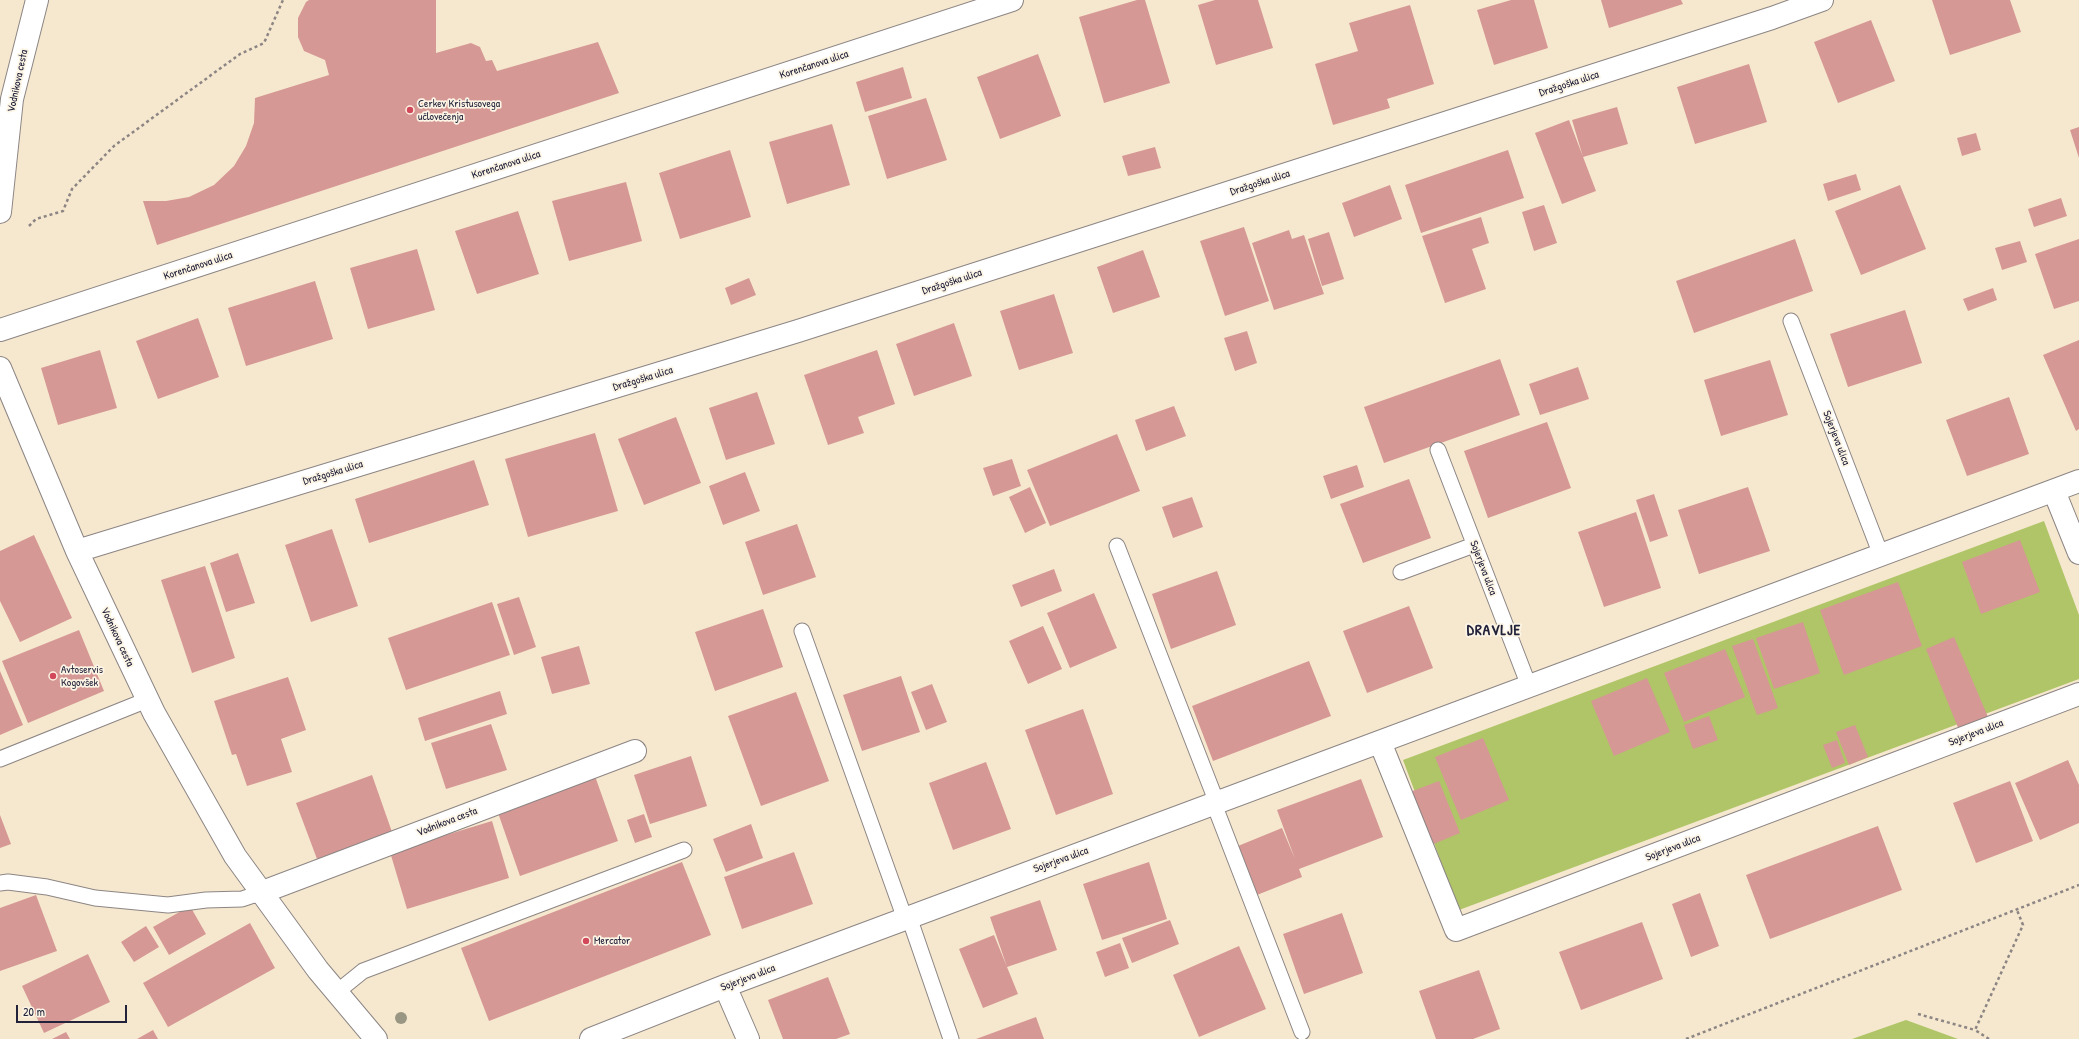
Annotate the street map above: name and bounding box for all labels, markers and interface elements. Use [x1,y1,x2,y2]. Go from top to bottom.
street label: Korenčanova ulica [778,48,850,82]
street label: Vodnikova cesta [5,49,31,113]
street label: Dražgoška ulica [1538,68,1600,100]
place label: Cerkev Kristusovega učlovečenja [418,97,500,123]
marker: Cerkev Kristusovega učlovečenja [405,105,415,115]
street label: Korenčanova ulica [470,148,542,182]
street label: Dražgoška ulica [1229,167,1291,199]
street label: Korenčanova ulica [162,249,234,283]
street label: Dražgoška ulica [921,266,983,298]
street label: Dražgoška ulica [612,364,674,394]
street label: Sojerjeva ulica [1820,409,1852,467]
street label: Dražgoška ulica [302,458,364,488]
street label: Sojerjeva ulica [1467,539,1499,597]
street label: Vodnikova cesta [98,605,136,669]
district label: DRAVLJE [1467,622,1521,640]
place label: Avtoservis Kogovšek [61,663,103,689]
marker: Avtoservis Kogovšek [48,671,58,681]
street label: Sojerjeva ulica [1947,717,2005,749]
street label: Vodnikova cesta [415,804,479,840]
street label: Sojerjeva ulica [1644,832,1702,864]
street label: Sojerjeva ulica [1032,844,1090,876]
place label: Mercator [594,934,630,948]
marker: Mercator [581,936,591,946]
street label: Sojerjeva ulica [719,962,777,994]
scale bar [18,997,129,1023]
text: 20 m [23,1003,45,1020]

